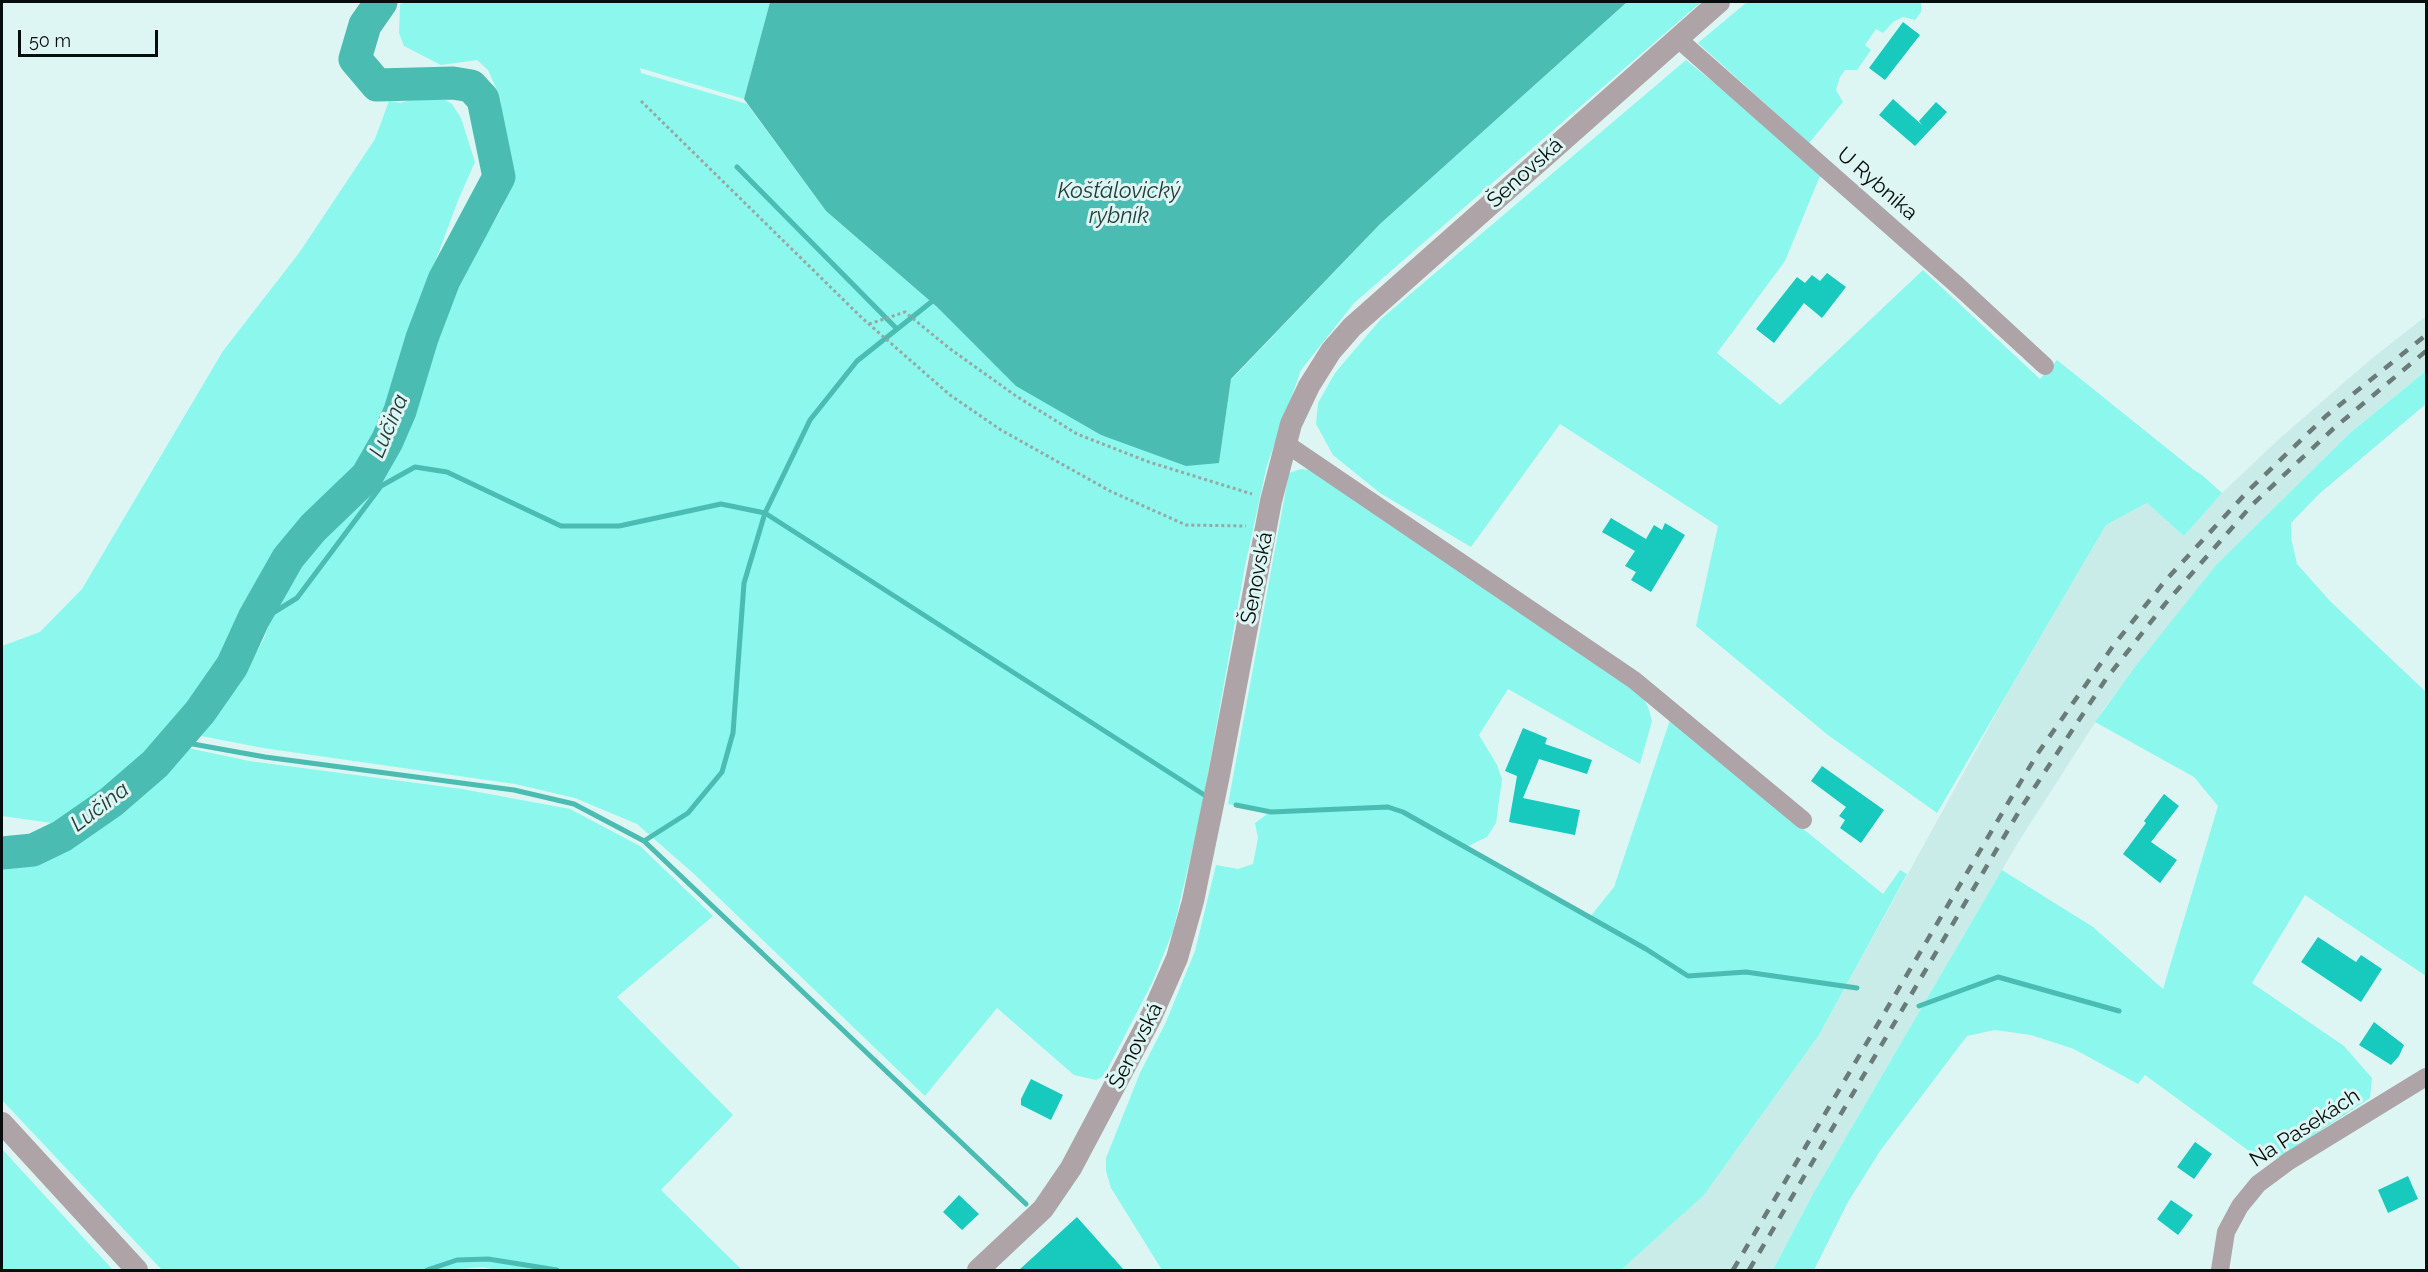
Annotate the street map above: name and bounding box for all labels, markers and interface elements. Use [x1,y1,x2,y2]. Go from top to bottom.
scale bar [21,18,160,56]
text: 50 m [29,30,71,51]
street label: Šenovská [1482,133,1568,213]
street label: U Rybníka [1832,142,1922,226]
water label: Košťálovický rybník [1057,178,1181,230]
water label: Lučina [364,390,414,462]
street label: Šenovská [1236,530,1278,626]
water label: Lučina [66,777,134,837]
street label: Šenovská [1104,999,1168,1093]
street label: Na Pasekách [2245,1083,2365,1173]

